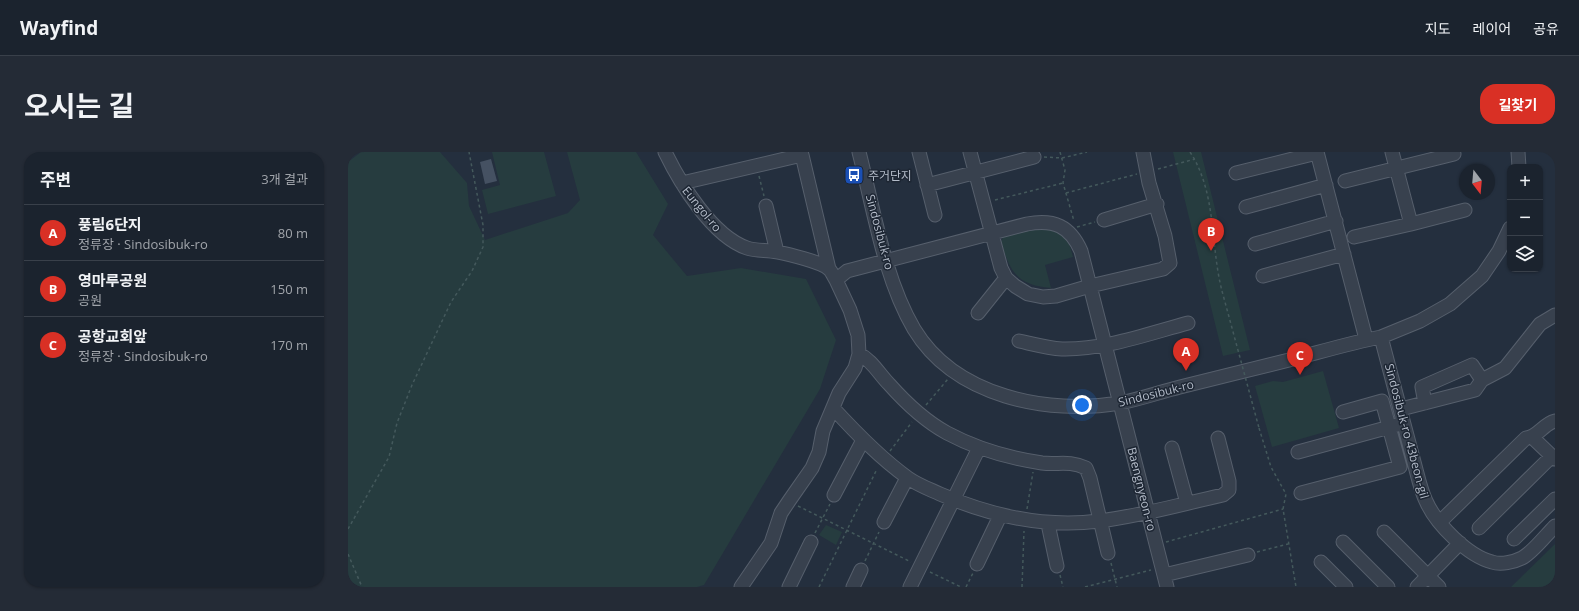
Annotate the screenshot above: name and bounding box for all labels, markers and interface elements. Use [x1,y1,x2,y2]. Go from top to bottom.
text: Wayfind [20,15,98,41]
text: 지도 [1425,19,1451,38]
text: 레이어 [1473,19,1511,38]
text: 공유 [1533,19,1559,38]
button: 길찾기 [1480,84,1555,124]
text: 오시는 길 [24,86,134,124]
bus stop icon: 주거단지 [843,164,865,186]
north arrow [1459,164,1495,200]
map controls [1507,164,1543,272]
button: + [1507,164,1543,200]
place label: 주거단지 [868,167,912,184]
text: 주변 [40,168,71,191]
text: 3개 결과 [261,170,308,188]
street label: Eungol-ro [678,183,726,235]
street label: Sindosibuk-ro [862,192,898,272]
button: − [1507,200,1543,236]
text: 풍림6단지 [78,214,142,234]
pin: B [1198,218,1224,251]
text: A [49,224,57,242]
text: 80 m [278,224,308,242]
text: 정류장 · Sindosibuk-ro [78,235,208,253]
button: layers [1507,236,1543,272]
text: 영마루공원 [78,270,147,290]
text: B [49,280,57,298]
text: 150 m [270,280,308,298]
text: 공원 [78,291,102,309]
text: 공항교회앞 [78,326,147,346]
text: C [49,336,57,354]
text: 170 m [270,336,308,354]
pin: A [1173,338,1199,371]
pin: C [1287,342,1313,375]
text: 정류장 · Sindosibuk-ro [78,347,208,365]
street label: Sindosibuk-ro 43beon-gil [1381,362,1433,500]
street label: Sindosibuk-ro [1116,375,1196,411]
your location [1072,395,1092,415]
street label: Baengnyeon-ro [1123,445,1161,533]

